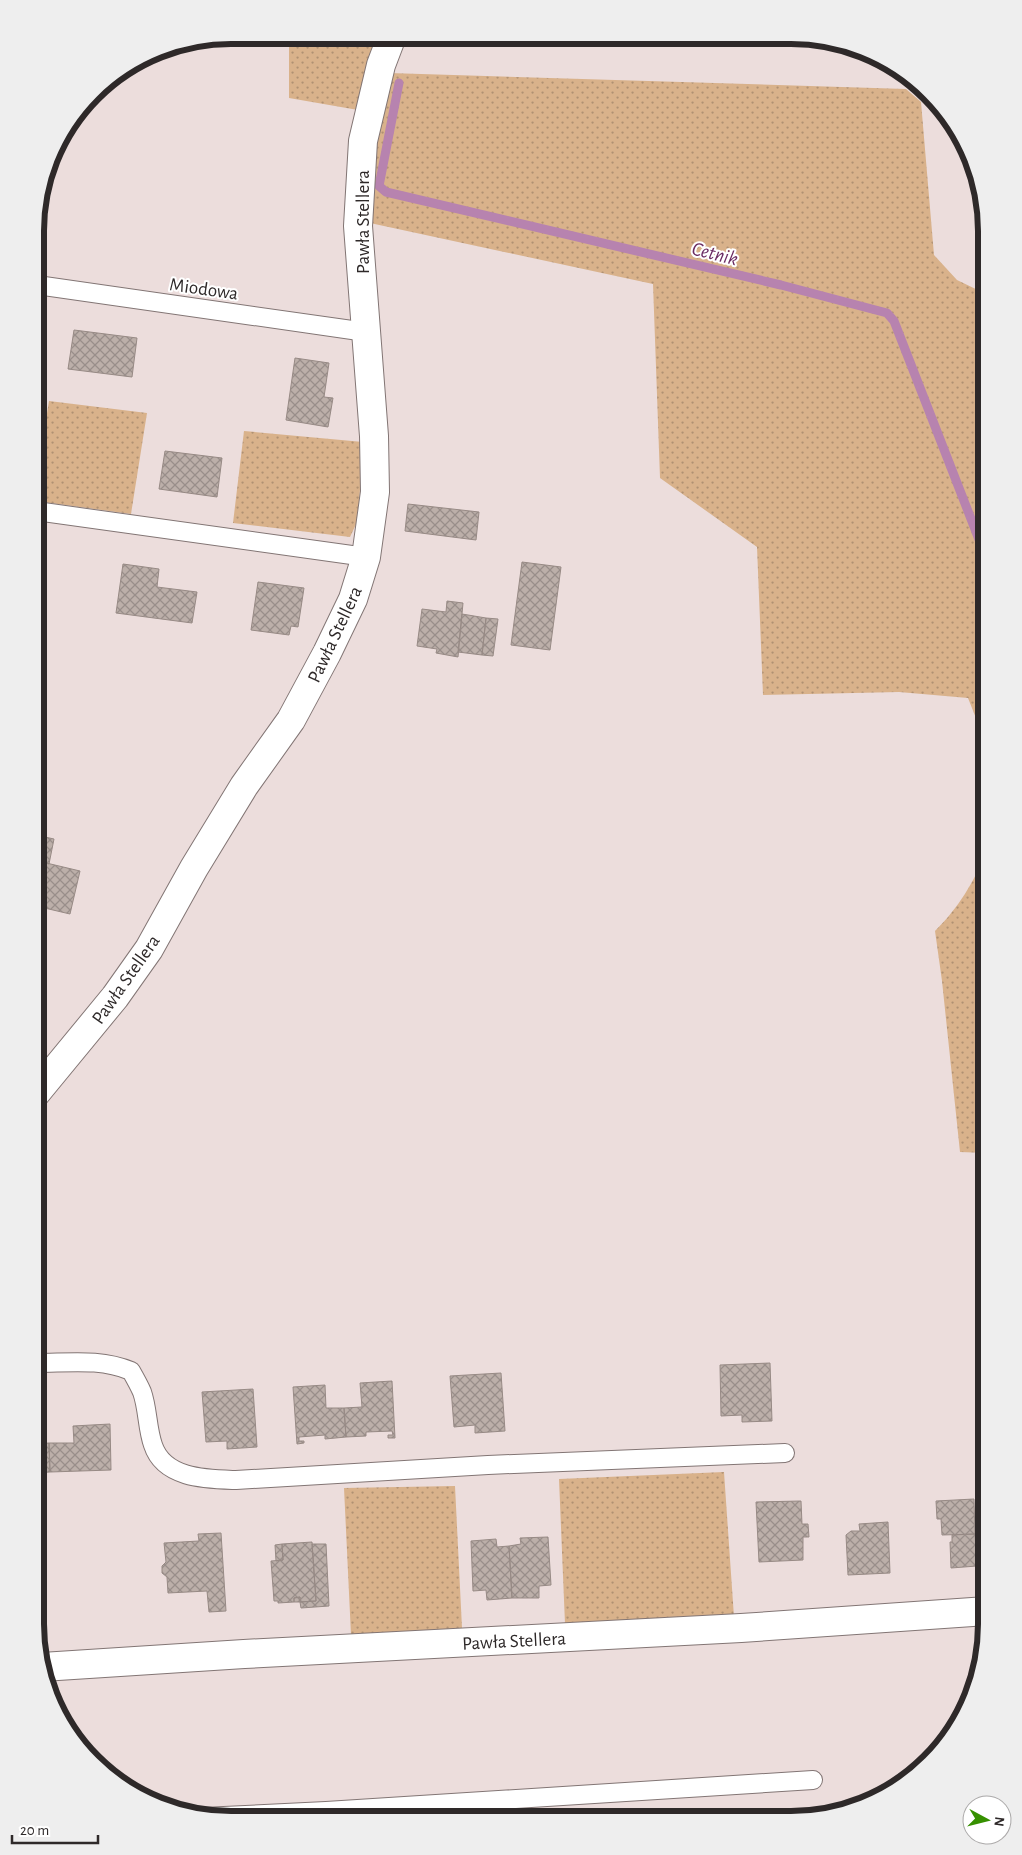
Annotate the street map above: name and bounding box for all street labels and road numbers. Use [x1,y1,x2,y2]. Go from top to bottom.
street label: Pawła Stellera [354,170,373,274]
street label: Miodowa [168,275,240,304]
street label: Pawła Stellera [305,583,366,686]
street label: Pawła Stellera [89,932,164,1028]
street label: Pawła Stellera [462,1629,567,1654]

